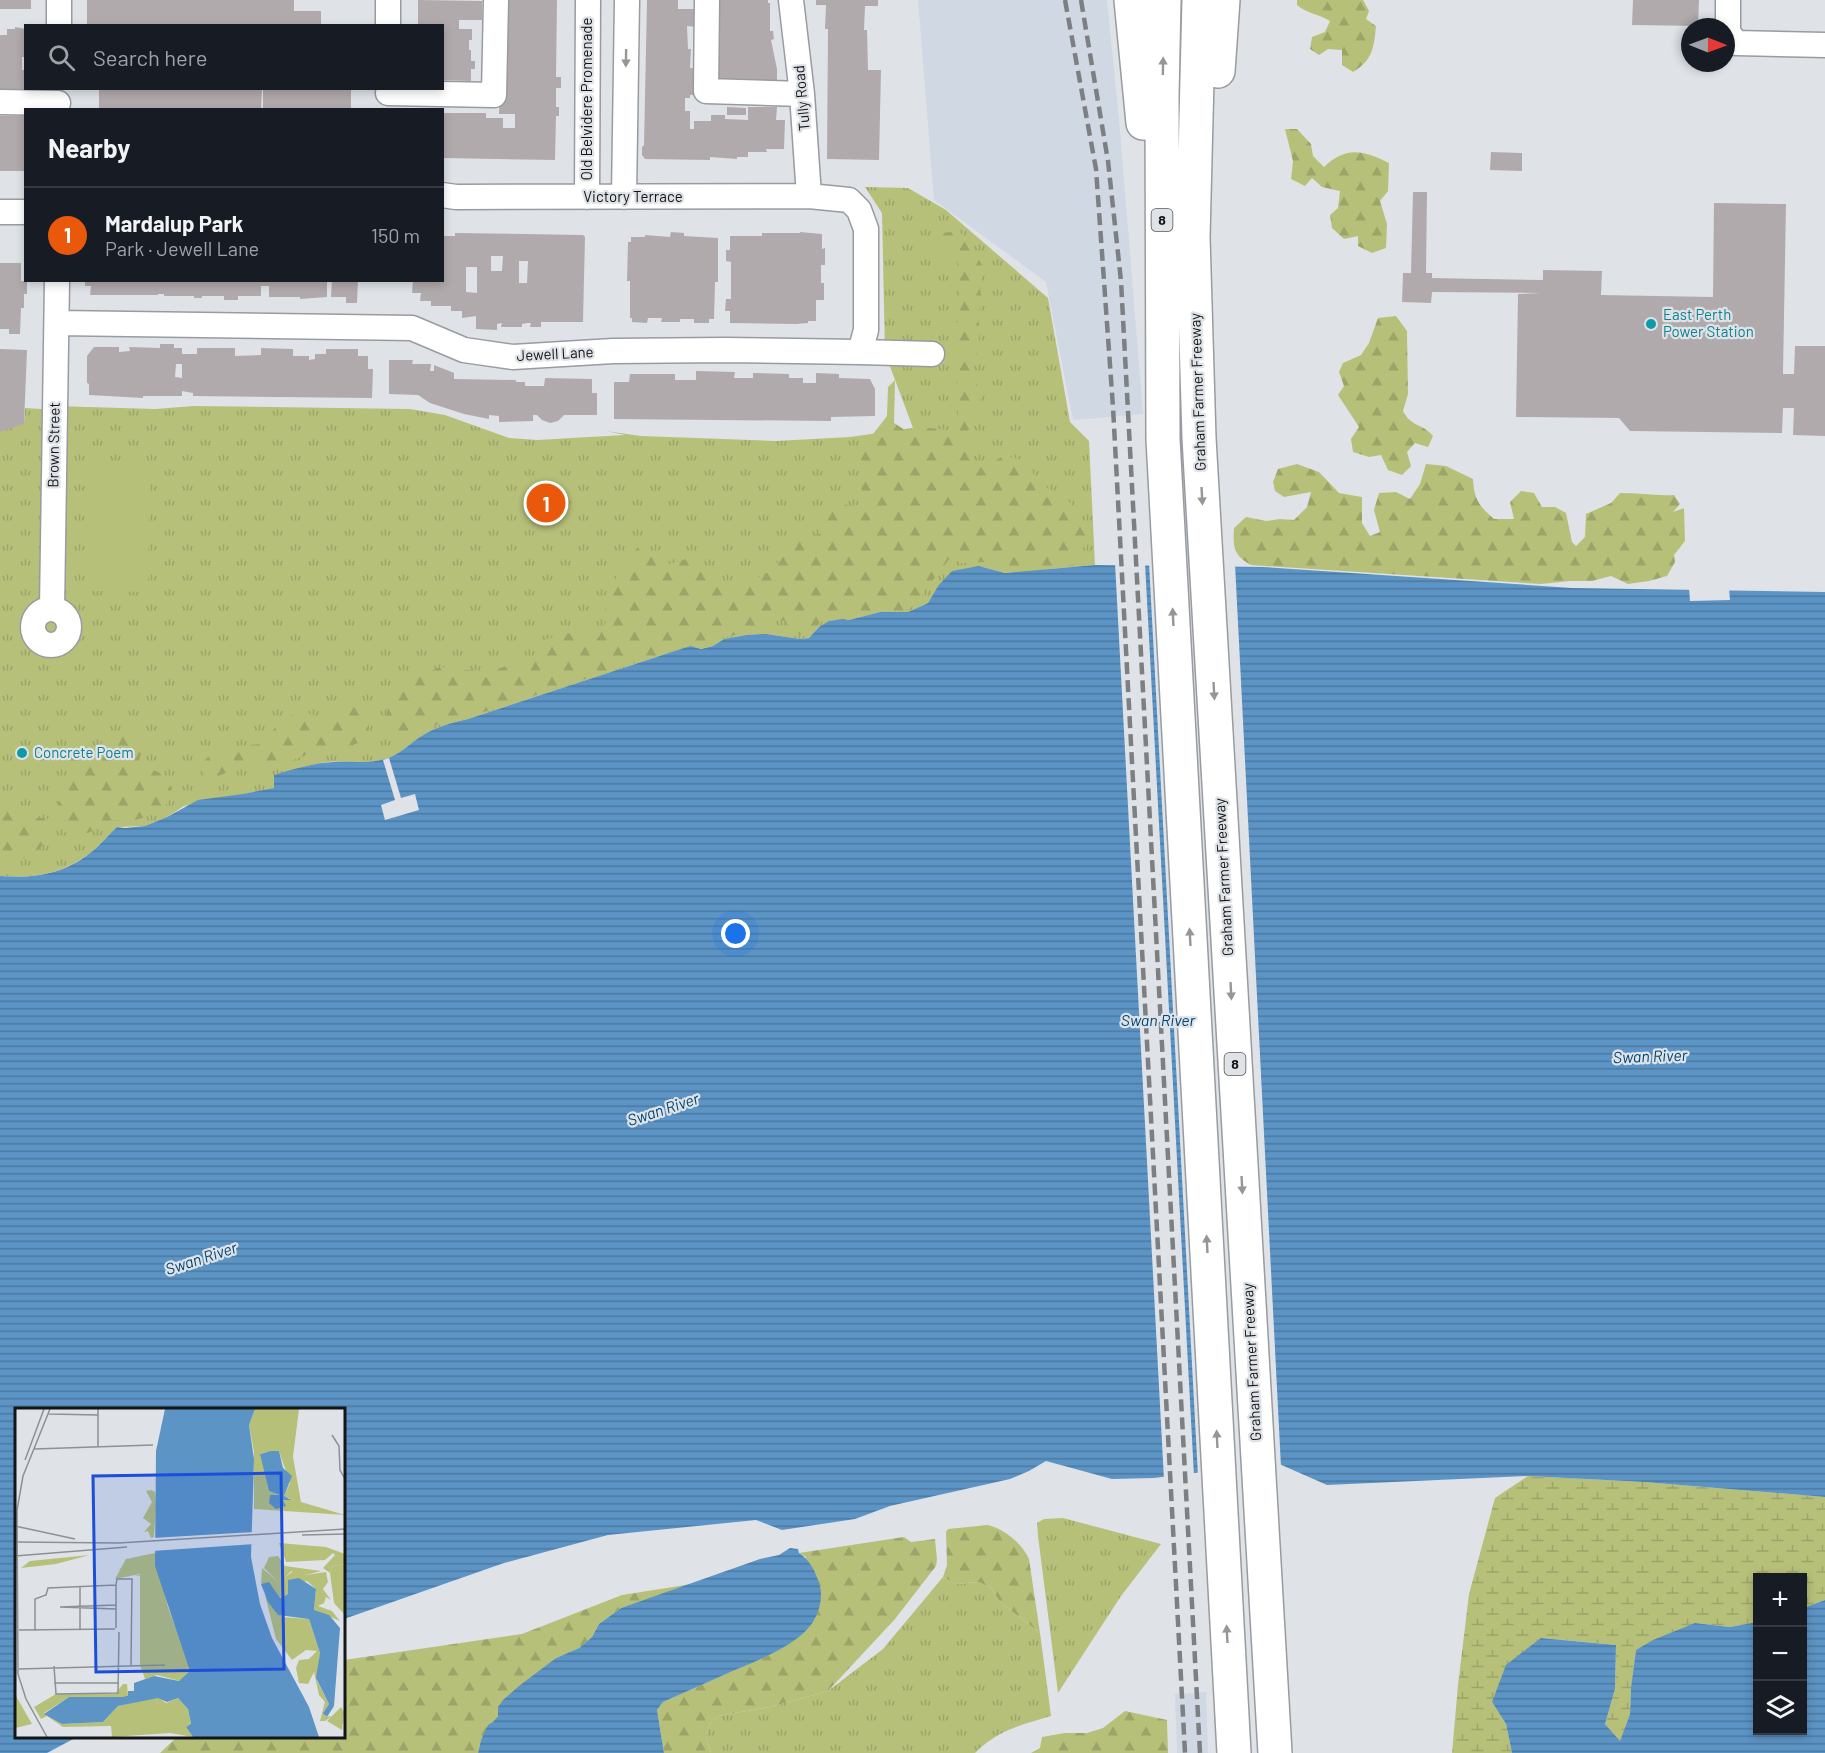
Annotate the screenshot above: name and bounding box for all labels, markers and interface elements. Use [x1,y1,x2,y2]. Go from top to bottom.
street label: Old Belvidere Promenade [577,17,595,181]
north arrow [1681,18,1735,72]
search box [24,24,444,90]
icon: search [45,41,78,74]
text: Search here [93,44,207,70]
one-way arrow [622,49,631,68]
one-way arrow [1158,56,1167,75]
street label: Tully Road [789,64,813,132]
text: Nearby [48,132,130,163]
street label: Victory Terrace [583,187,683,205]
road number: 8 [1152,209,1172,231]
text: Mardalup Park [105,210,244,236]
text: 1 [64,223,71,247]
text: 150 m [371,223,420,247]
text: Park · Jewell Lane [105,236,259,260]
place label: East Perth Power Station [1663,305,1754,340]
street label: Graham Farmer Freeway [1185,313,1209,471]
marker: East Perth Power Station [1644,317,1658,331]
street label: Jewell Lane [516,342,594,364]
street label: Brown Street [43,402,63,488]
pin: 1 [526,480,566,526]
one-way arrow [1198,487,1207,506]
one-way arrow [1168,607,1177,626]
one-way arrow [1209,682,1218,701]
place label: Concrete Poem [34,743,134,761]
marker: Concrete Poem [15,746,29,760]
street label: Graham Farmer Freeway [1210,798,1236,956]
your location [721,919,750,948]
one-way arrow [1186,928,1195,947]
one-way arrow [1226,981,1236,1000]
water label: Swan River [1121,1010,1197,1029]
water label: Swan River [1613,1045,1689,1066]
road number: 8 [1224,1053,1246,1075]
water label: Swan River [625,1088,702,1129]
one-way arrow [1238,1176,1247,1195]
one-way arrow [1202,1235,1211,1254]
water label: Swan River [163,1237,240,1278]
street label: Graham Farmer Freeway [1238,1283,1264,1441]
inset map [15,1408,345,1738]
one-way arrow [1212,1429,1222,1448]
map controls [1753,1573,1807,1735]
button: + [1753,1573,1807,1627]
one-way arrow [1223,1624,1232,1643]
button: − [1753,1627,1807,1681]
button: layers [1753,1681,1807,1735]

